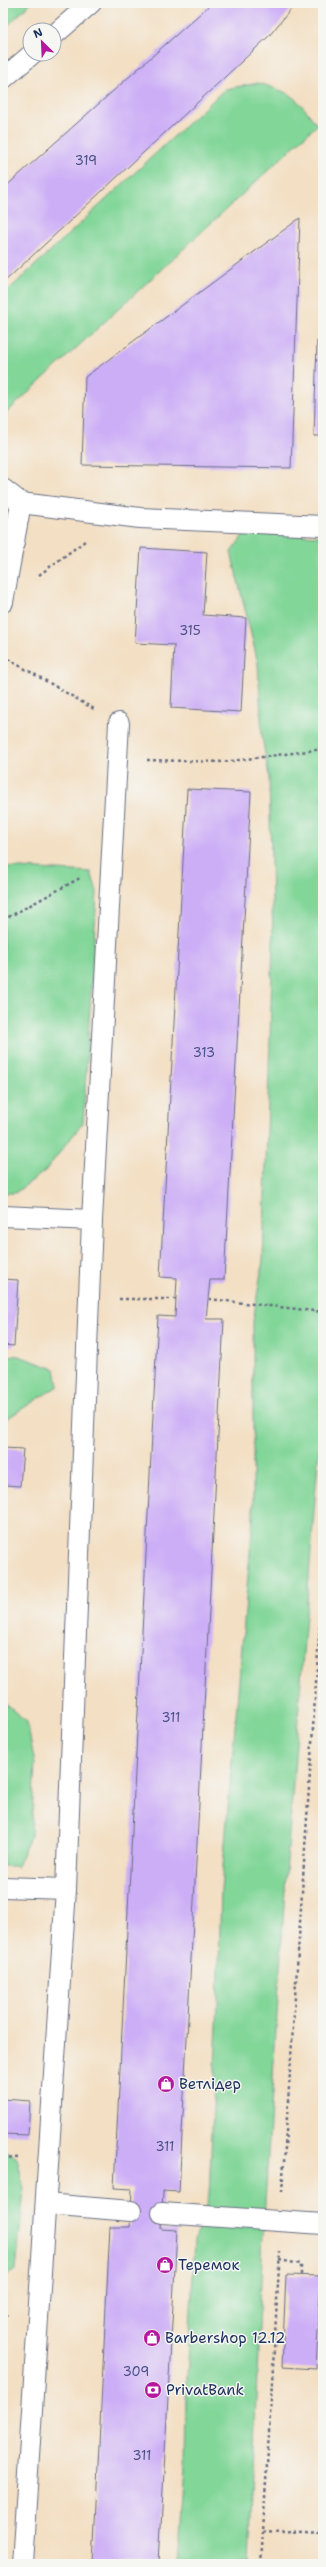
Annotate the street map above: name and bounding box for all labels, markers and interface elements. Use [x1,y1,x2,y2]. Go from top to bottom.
north arrow [22,22,62,62]
text: N [31,25,45,42]
house number: 319 [75,152,97,169]
house number: 315 [179,622,201,639]
house number: 313 [193,1044,215,1061]
house number: 311 [162,1709,180,1726]
shop icon: Ветлідер [156,2074,176,2094]
place label: Ветлідер [179,2074,241,2094]
house number: 311 [156,2138,174,2155]
shop icon: Теремок [155,2255,175,2275]
place label: Теремок [178,2255,239,2275]
shop icon: Barbershop 12.12 [142,2328,162,2348]
place label: Barbershop 12.12 [165,2328,286,2348]
house number: 309 [123,2363,149,2380]
bank icon: PrivatBank [143,2380,163,2400]
place label: PrivatBank [166,2380,244,2400]
house number: 311 [133,2447,151,2464]

